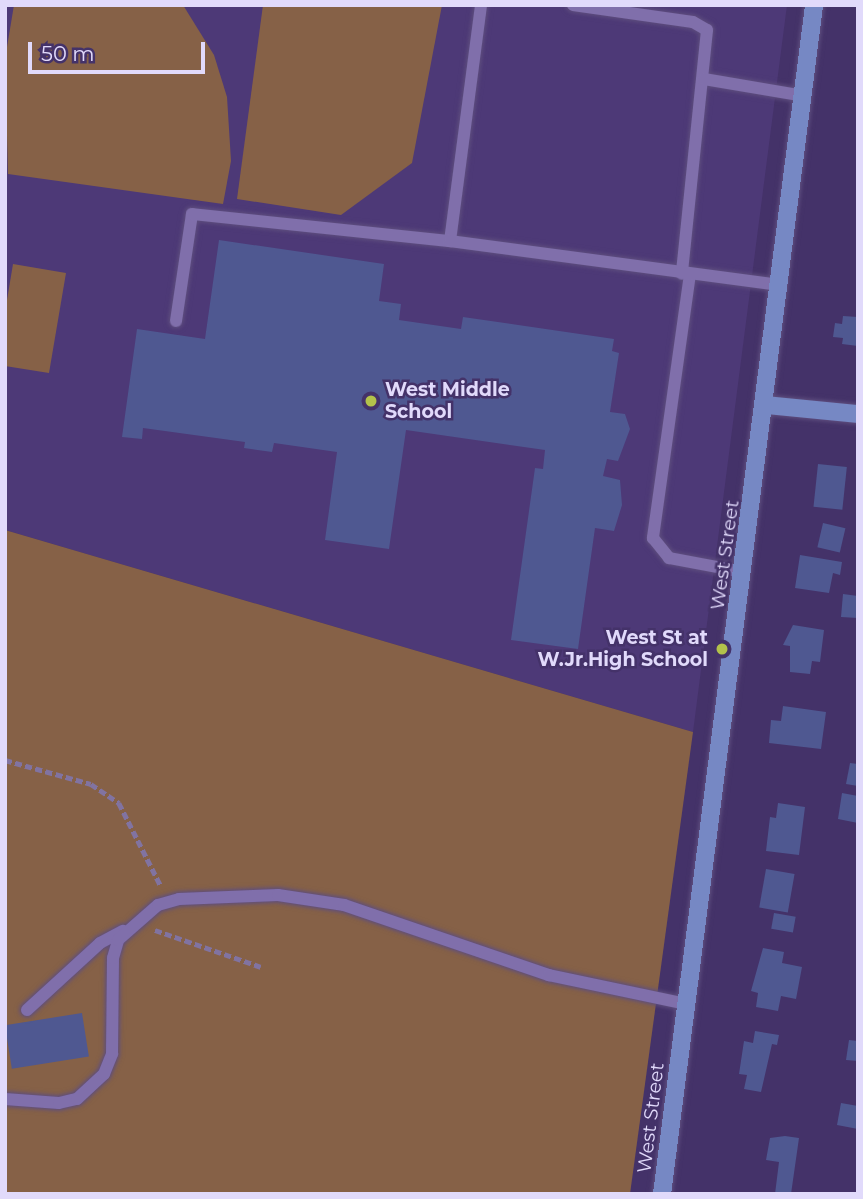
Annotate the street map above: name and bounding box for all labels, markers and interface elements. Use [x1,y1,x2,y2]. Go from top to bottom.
scale bar [32,28,208,72]
text: 50 m [41,41,95,66]
place label: West Middle School [385,379,510,423]
marker: West Middle School [363,393,379,409]
street label: West Street [706,498,744,612]
place label: West St at W.Jr.High School [537,627,708,671]
marker: West St at W.Jr.High School [714,641,730,657]
street label: West Street [633,1062,669,1174]

